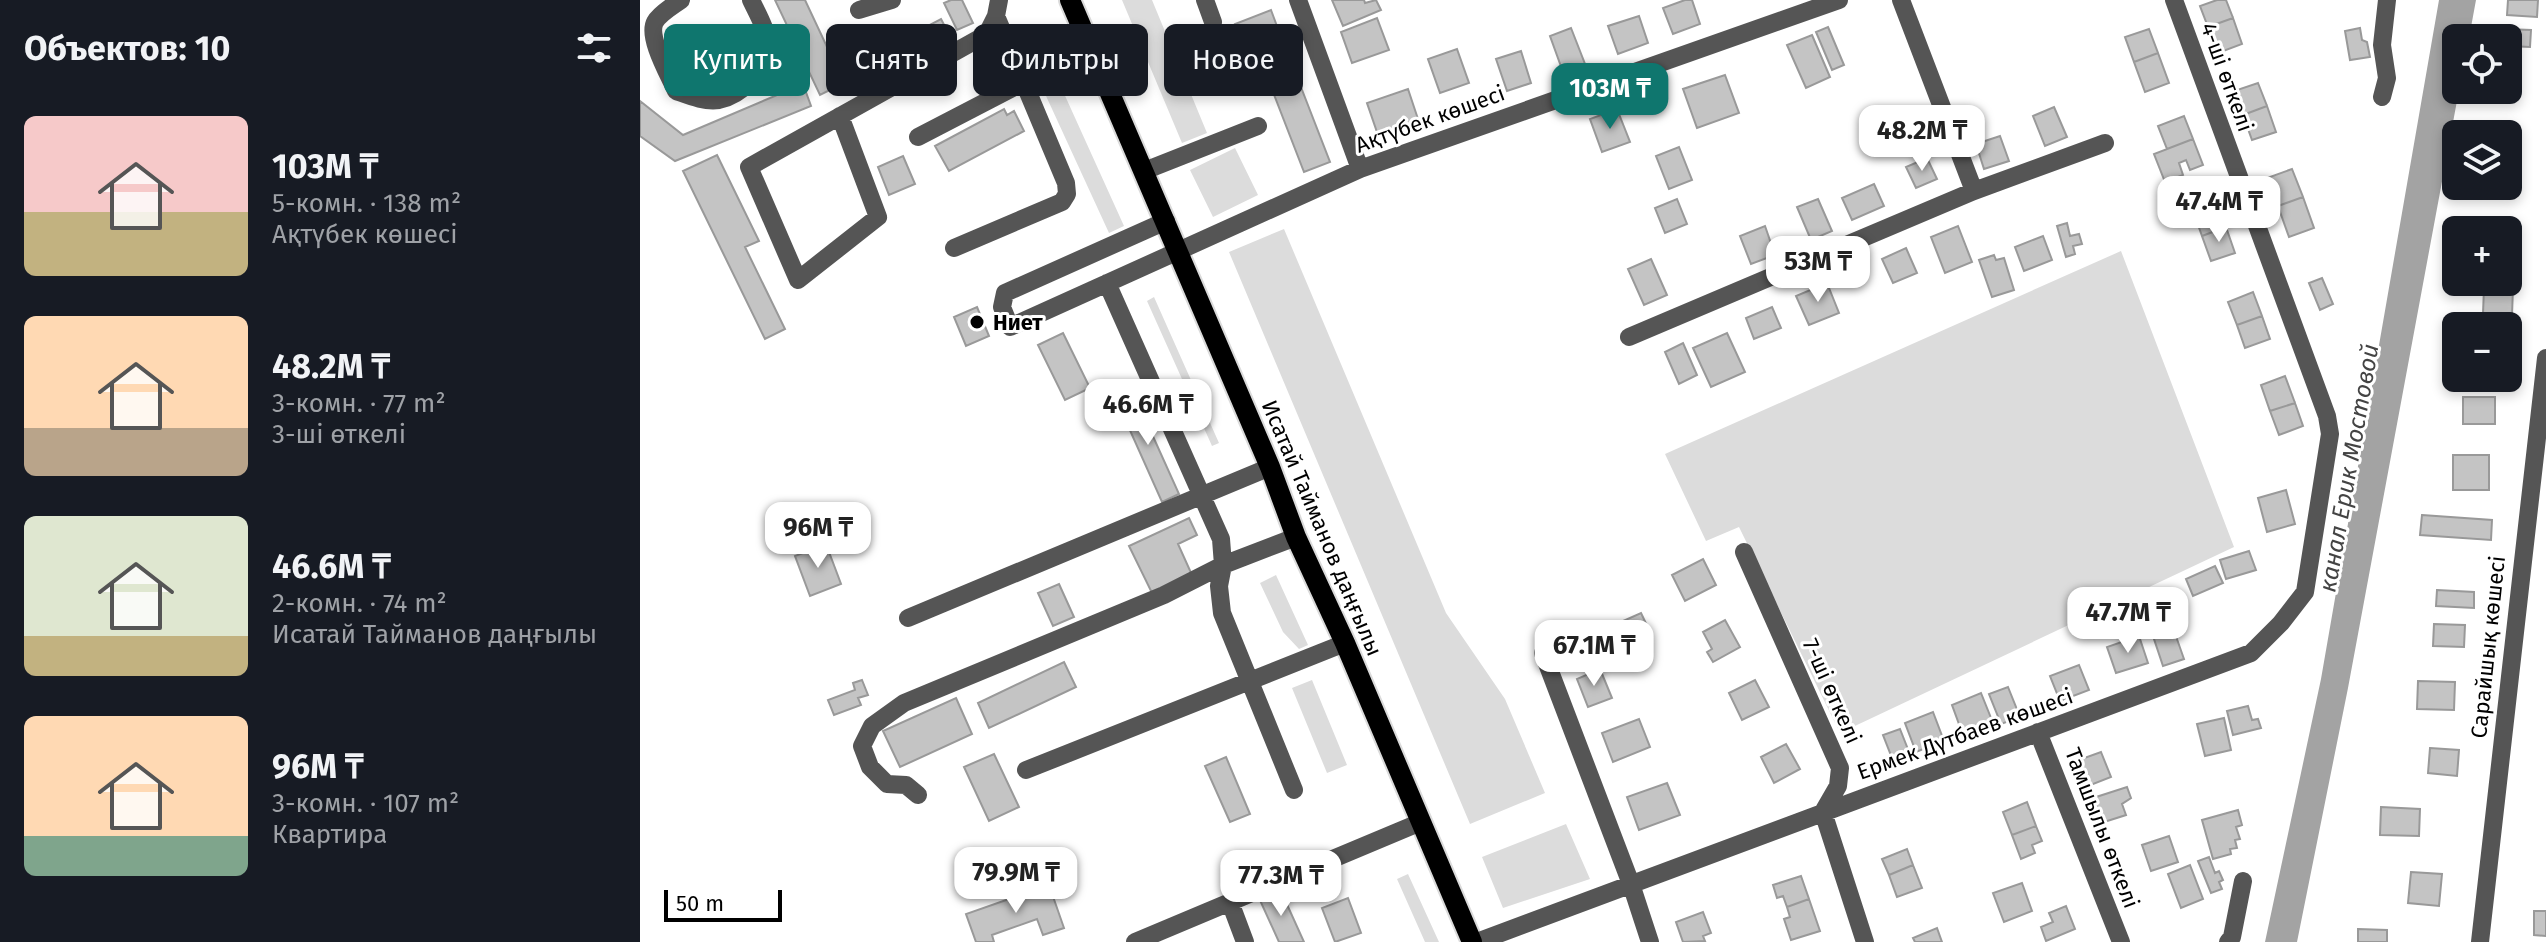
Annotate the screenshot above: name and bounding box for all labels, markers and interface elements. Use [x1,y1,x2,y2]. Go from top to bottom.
street label: 4-шi өткелi [2195,19,2259,135]
chip: Купить [664,24,810,96]
chip: Снять [826,24,957,96]
chip: Фильтры [973,24,1148,96]
chip: Новое [1164,24,1303,96]
map controls [2442,24,2522,392]
button: locate [2442,24,2522,104]
icon: filters [572,26,616,70]
text: Объектов: 10 [24,28,230,69]
pin: 103M ₸ [1545,63,1675,131]
text: 103M ₸ [1569,73,1651,104]
street label: Ақтүбек көшесi [1352,79,1508,159]
pin: 48.2M ₸ [1848,105,1996,173]
text: 48.2M ₸ [1877,115,1967,146]
button: layers [2442,120,2522,200]
text: 103M ₸ [272,146,378,187]
icon: home [88,148,184,244]
pin: 47.4M ₸ [2145,176,2293,244]
text: 47.4M ₸ [2175,186,2263,217]
text: 5-комн. · 138 m² [272,188,461,219]
button: + [2442,216,2522,296]
text: Ақтүбек көшесi [272,219,458,250]
pin: 53M ₸ [1762,236,1874,304]
text: 53M ₸ [1784,246,1852,277]
place label: Ниет [993,309,1043,336]
button: − [2442,312,2522,392]
marker: Ниет [968,313,986,331]
water label: канал Ерик Мостовой [2313,342,2385,594]
text: 48.2M ₸ [272,346,390,387]
icon: home [88,348,184,444]
pin: 46.6M ₸ [1074,379,1222,447]
text: 3-комн. · 77 m² [272,388,446,419]
text: 46.6M ₸ [1103,389,1193,420]
street label: Исатай Тайманов даңғылы [1256,396,1388,660]
text: 3-шi өткелi [272,419,406,450]
pin: 96M ₸ [762,502,874,570]
text: 96M ₸ [783,512,853,543]
text: 46.6M ₸ [272,546,391,587]
icon: home [88,548,184,644]
street label: Сарайшық көшесі [2465,554,2511,740]
pin: 47.7M ₸ [2054,587,2202,655]
text: 2-комн. · 74 m² [272,588,447,619]
text: 47.7M ₸ [2085,597,2171,628]
text: Исатай Тайманов даңғылы [272,619,597,650]
pin: 67.1M ₸ [1520,620,1668,688]
text: 67.1M ₸ [1553,630,1635,661]
street label: 7-шi өткелi [1797,634,1867,748]
street label: Ермек Дүтбаев көшесi [1853,682,2077,786]
street label: Тамшылы өткелі [2059,744,2145,912]
text: 96M ₸ [272,746,364,787]
icon: home [88,748,184,844]
text: 3-комн. · 107 m² [272,788,459,819]
text: Квартира [272,819,387,850]
pin: 79.9M ₸ [942,847,1090,915]
pin: 77.3M ₸ [1207,850,1355,918]
text: 79.9M ₸ [972,857,1060,888]
text: 77.3M ₸ [1238,860,1324,891]
scale bar [664,886,782,922]
text: 50 m [676,890,724,917]

